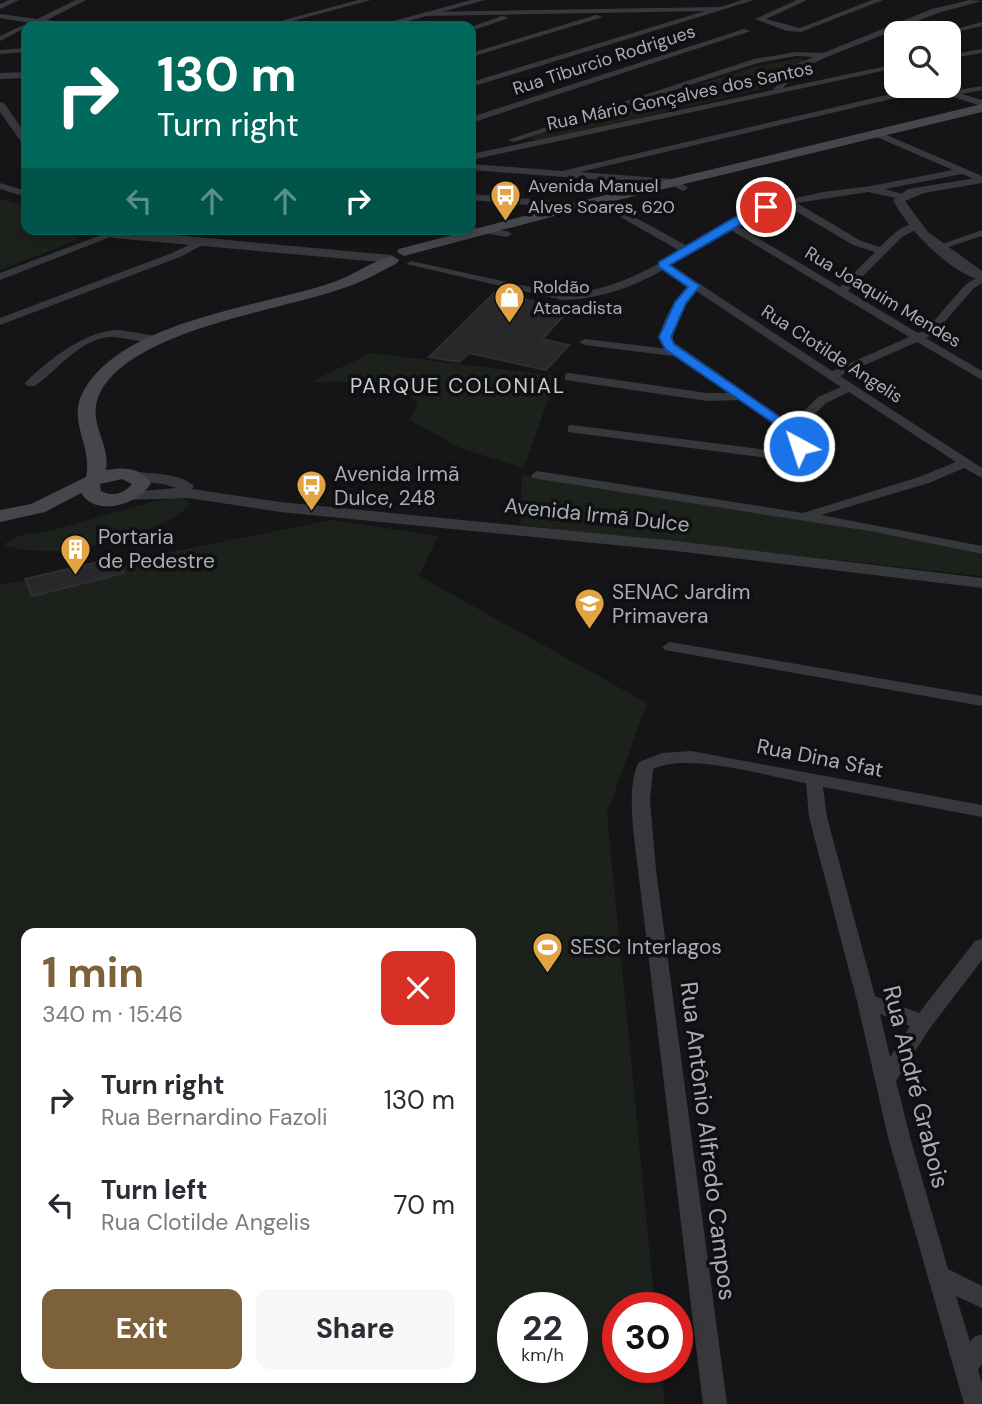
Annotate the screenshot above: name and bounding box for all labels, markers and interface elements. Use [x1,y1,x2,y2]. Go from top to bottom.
street label: Rua Tiburcio Rodrigues [510,19,698,101]
map controls [884,21,961,98]
button: search [884,21,961,98]
text: 130 m [157,42,297,106]
icon: right [42,49,133,140]
street label: Rua Mário Gonçalves dos Santos [545,56,815,136]
text: Turn right [157,104,299,146]
place label: Avenida Manuel Alves Soares, 620 [528,174,675,219]
pin [736,177,796,237]
bus stop icon: Avenida Manuel Alves Soares, 620 [488,179,522,223]
icon: left [120,182,158,220]
icon: ahead [193,182,231,220]
icon: ahead [266,182,304,220]
icon: right [339,182,377,220]
icon: arrive [747,188,785,226]
street label: Rua Joaquim Mendes [801,241,965,353]
place label: Roldão Atacadista [533,275,622,320]
shop icon: Roldão Atacadista [493,280,527,324]
street label: Rua Clotilde Angelis [757,299,907,409]
district label: PARQUE COLONIAL [350,372,566,400]
position arrow [762,409,836,483]
place label: Avenida Irmã Dulce, 248 [334,460,459,512]
bus stop icon: Avenida Irmã Dulce, 248 [294,469,328,513]
street label: Avenida Irmã Dulce [503,491,691,539]
place label: Portaria de Pedestre [98,523,215,575]
building icon: Portaria de Pedestre [58,532,92,576]
place label: SENAC Jardim Primavera [612,578,751,630]
school or university icon: SENAC Jardim Primavera [572,587,606,631]
street label: Rua Dina Sfat [754,732,886,784]
sports icon: SESC Interlagos [530,930,564,974]
place label: SESC Interlagos [570,933,722,961]
text: 1 min [42,945,144,1000]
button: close [381,951,455,1025]
street label: Rua Antônio Alfredo Campos [674,980,743,1302]
street label: Rua André Grabois [876,982,957,1191]
text: 340 m · 15:46 [42,999,183,1029]
text: Turn right [101,1068,225,1102]
icon: right [42,1081,80,1119]
text: 130 m [384,1083,455,1117]
text: Rua Bernardino Fazoli [101,1102,327,1132]
text: Turn left [101,1173,208,1207]
icon: left [42,1186,80,1224]
text: 70 m [394,1188,455,1222]
text: Rua Clotilde Angelis [101,1207,311,1237]
button: Exit [42,1289,242,1369]
button: Share [256,1289,455,1369]
speed limit sign: 30 [602,1292,693,1383]
text: 22 [522,1305,563,1351]
text: km/h [521,1343,564,1367]

